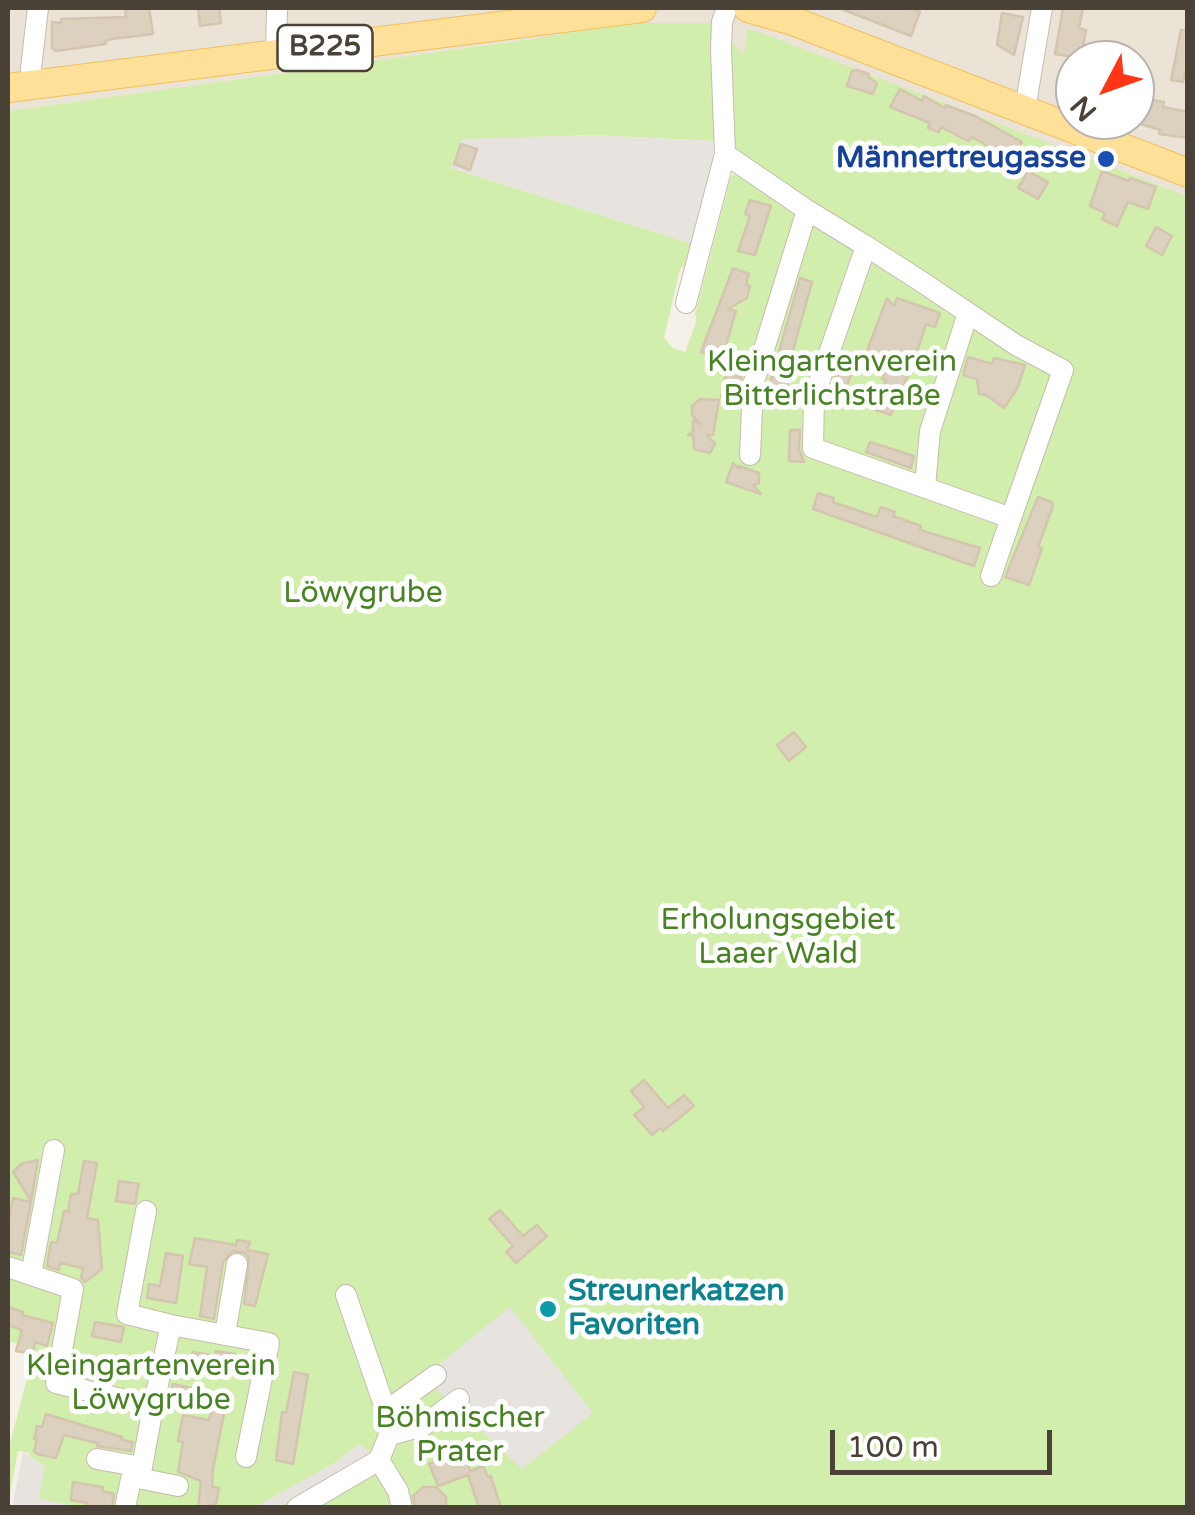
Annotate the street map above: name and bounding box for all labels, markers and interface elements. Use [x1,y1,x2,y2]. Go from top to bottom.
road number: B225 [278,25,372,71]
north arrow [1055,40,1155,140]
text: N [1064,89,1104,128]
place label: Männertreugasse [836,141,1086,177]
marker: Männertreugasse [1095,148,1117,170]
park label: Kleingartenverein Bitterlichstraße [707,345,957,416]
park label: Löwygrube [283,576,443,612]
park label: Erholungsgebiet Laaer Wald [660,903,896,974]
place label: Streunerkatzen Favoriten [568,1274,785,1344]
marker: Streunerkatzen Favoriten [537,1298,559,1320]
park label: Kleingartenverein Löwygrube [26,1349,276,1420]
park label: Böhmischer Prater [375,1401,545,1472]
scale bar [835,1410,1058,1472]
text: 100 m [847,1429,939,1466]

